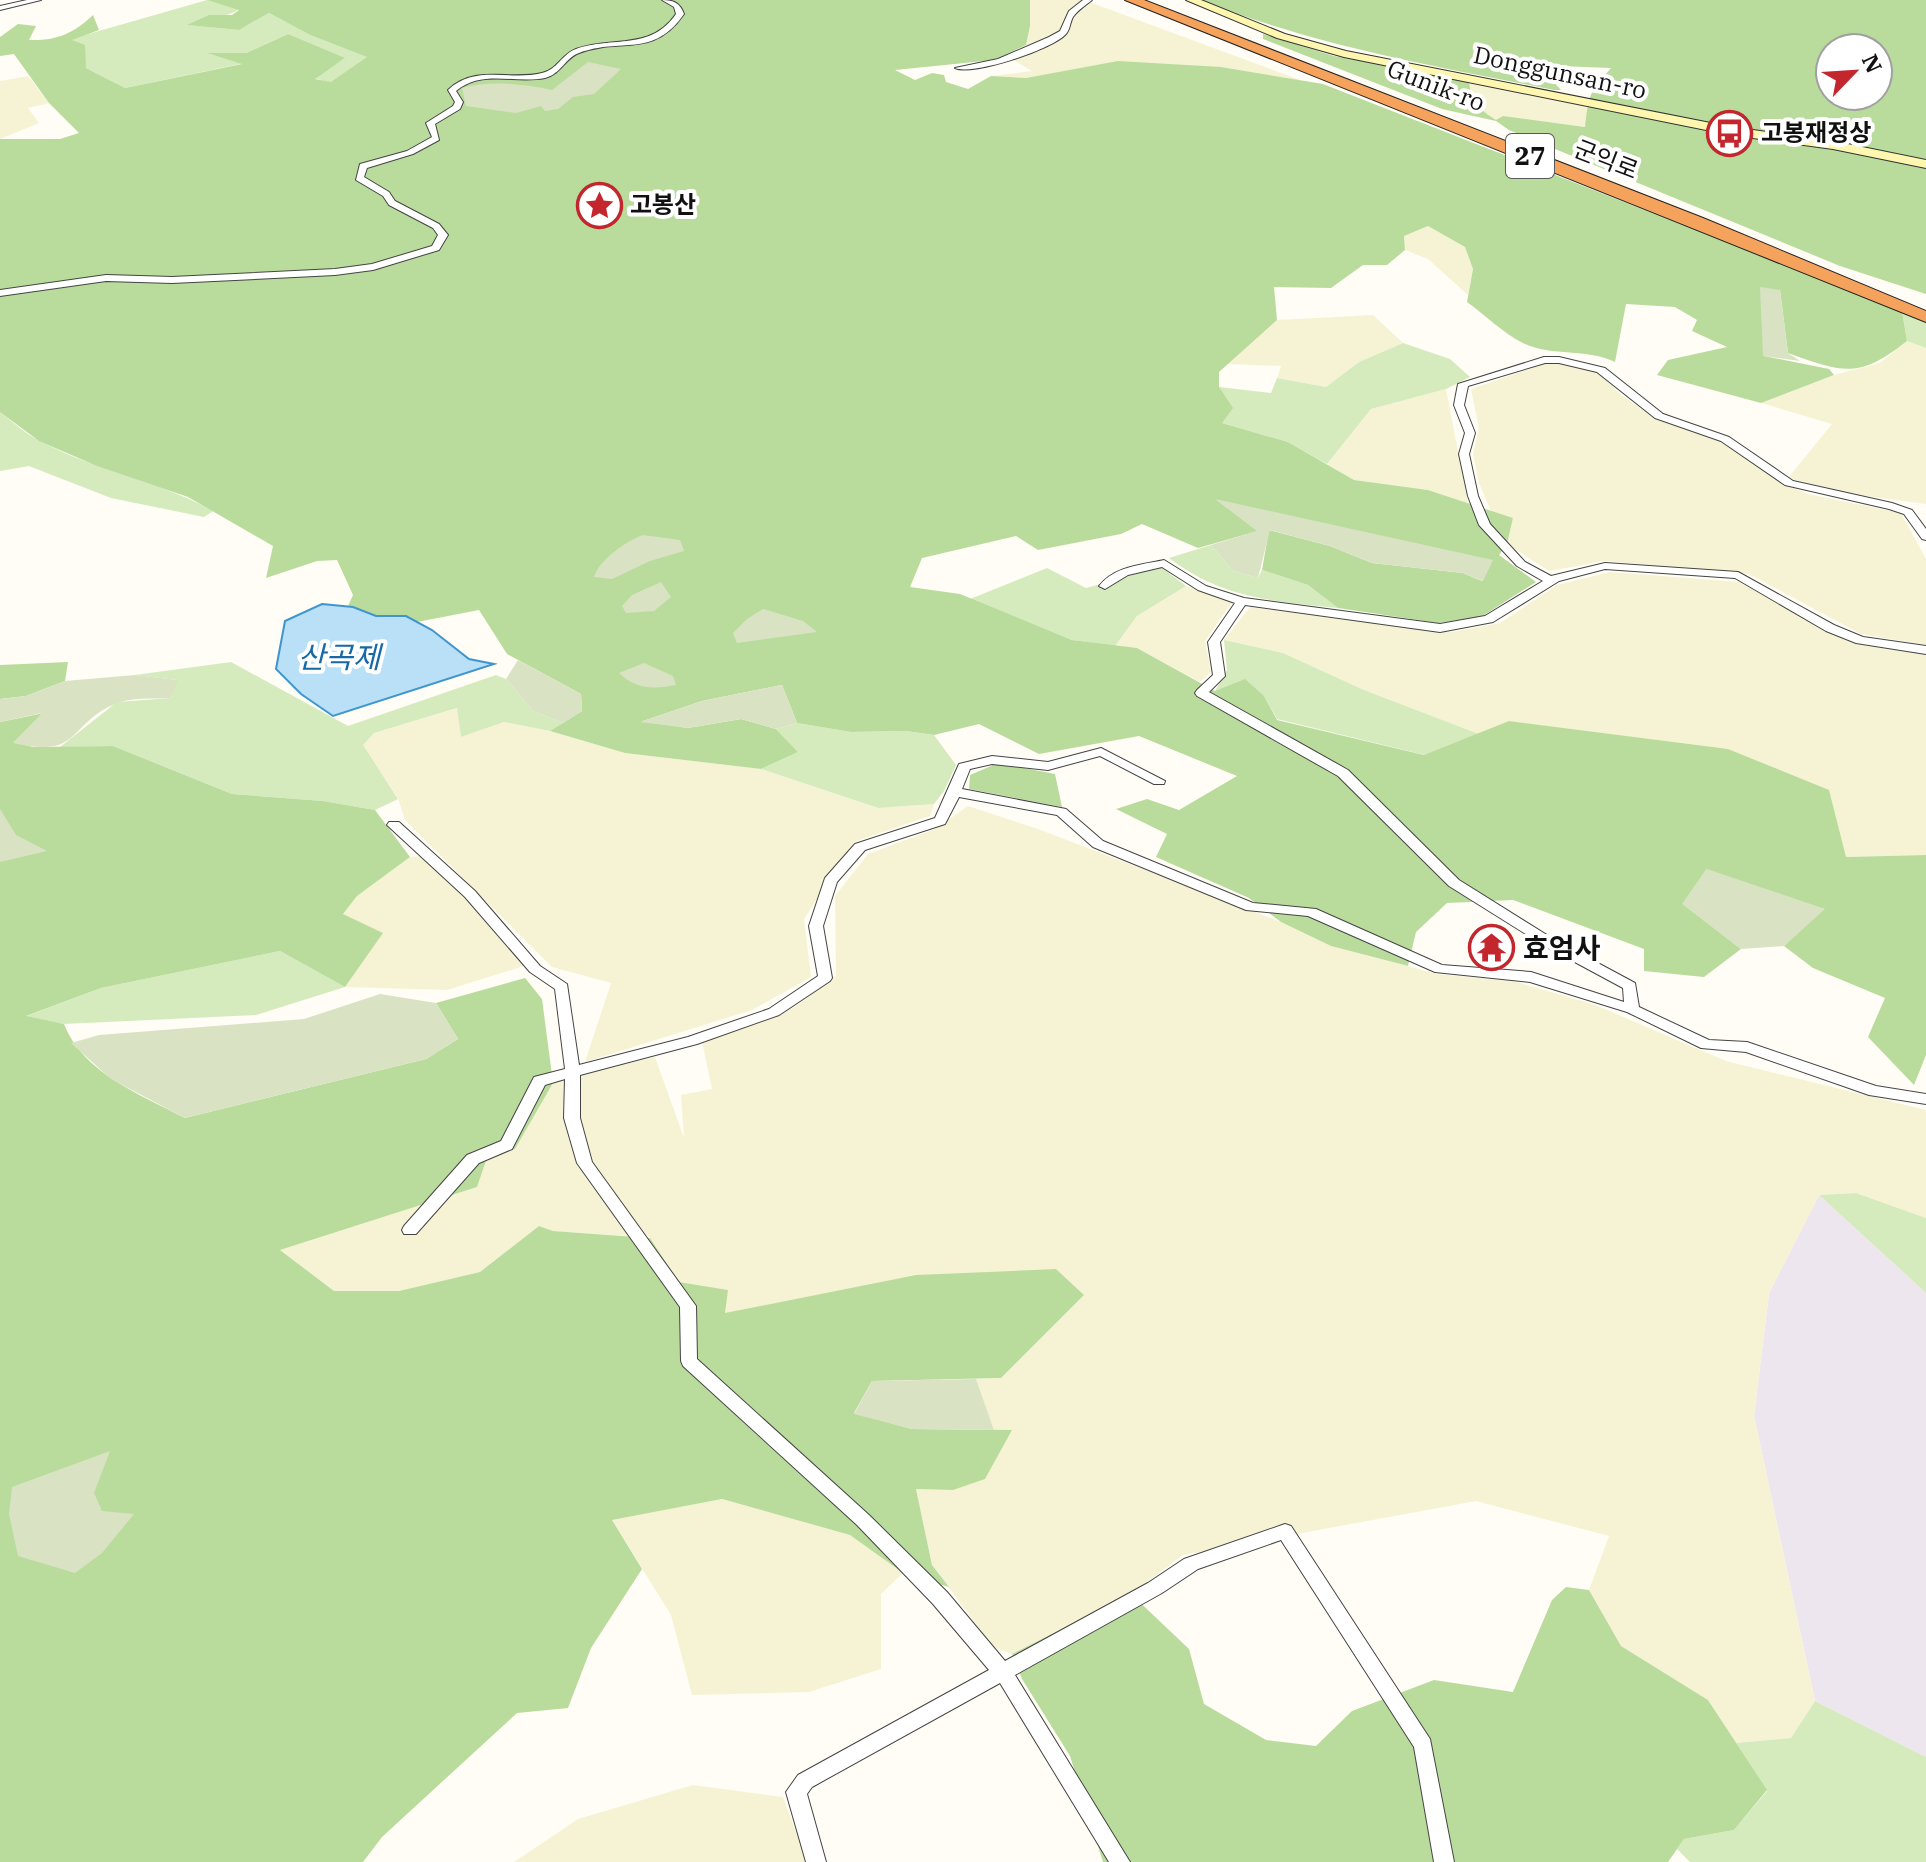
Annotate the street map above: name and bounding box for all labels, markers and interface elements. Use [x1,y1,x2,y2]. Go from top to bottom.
north arrow [1814,32,1894,112]
street label: Donggunsan-ro [1471,38,1650,106]
text: N [1856,49,1889,77]
street label: Gunik-ro [1383,52,1490,118]
bus stop icon: 고봉재정상 [1706,109,1754,157]
place label: 고봉재정상 [1761,116,1871,148]
street label: 군익로 [1570,132,1643,186]
road number: 27 [1506,134,1554,178]
place icon: 고봉산 [575,181,623,229]
place label: 고봉산 [630,188,696,220]
water label: 산곡제 [298,637,384,676]
temple icon: 효엄사 [1468,924,1516,972]
place label: 효엄사 [1523,929,1601,966]

